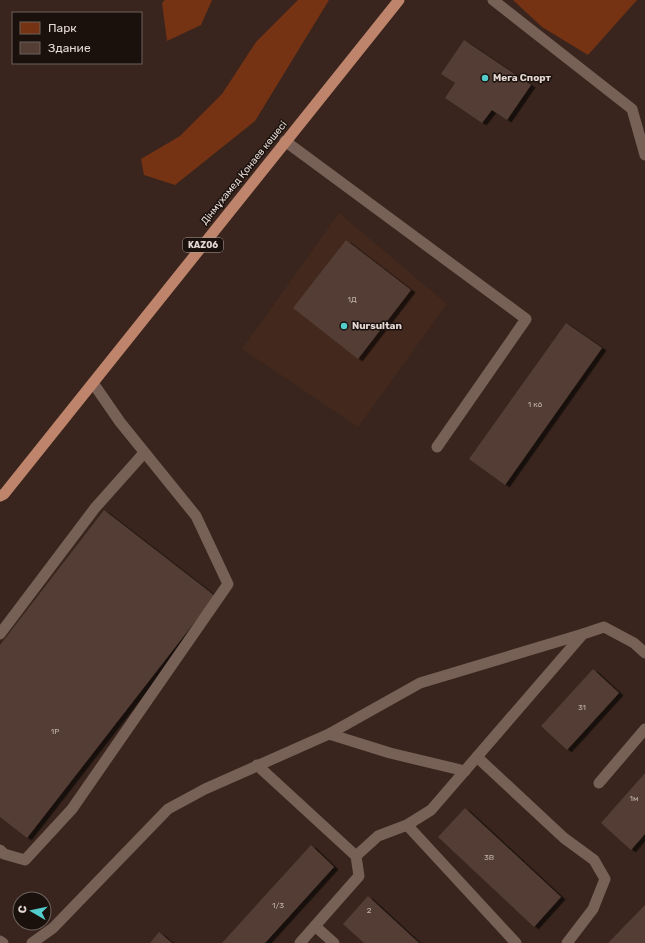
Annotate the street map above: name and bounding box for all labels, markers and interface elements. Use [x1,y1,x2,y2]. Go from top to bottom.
legend [12,12,142,64]
text: Парк [48,21,77,35]
text: Здание [48,41,91,55]
place label: Мега Спорт [493,72,552,84]
marker: Мега Спорт [480,73,490,83]
street label: Дінмұхамед Қонаев көшесі [199,119,289,227]
road number: KАZ06 [183,238,223,252]
house number: 1Д [347,295,357,304]
place label: Nursultan [352,320,402,332]
marker: Nursultan [339,321,349,331]
house number: 1 к6 [528,400,542,409]
house number: 31 [578,703,586,712]
house number: 1Р [51,727,59,736]
house number: 1м [630,794,638,803]
house number: 3В [484,853,494,862]
north arrow [12,891,52,931]
house number: 1/3 [272,901,284,910]
text: С [16,904,30,914]
house number: 2 [367,906,372,915]

